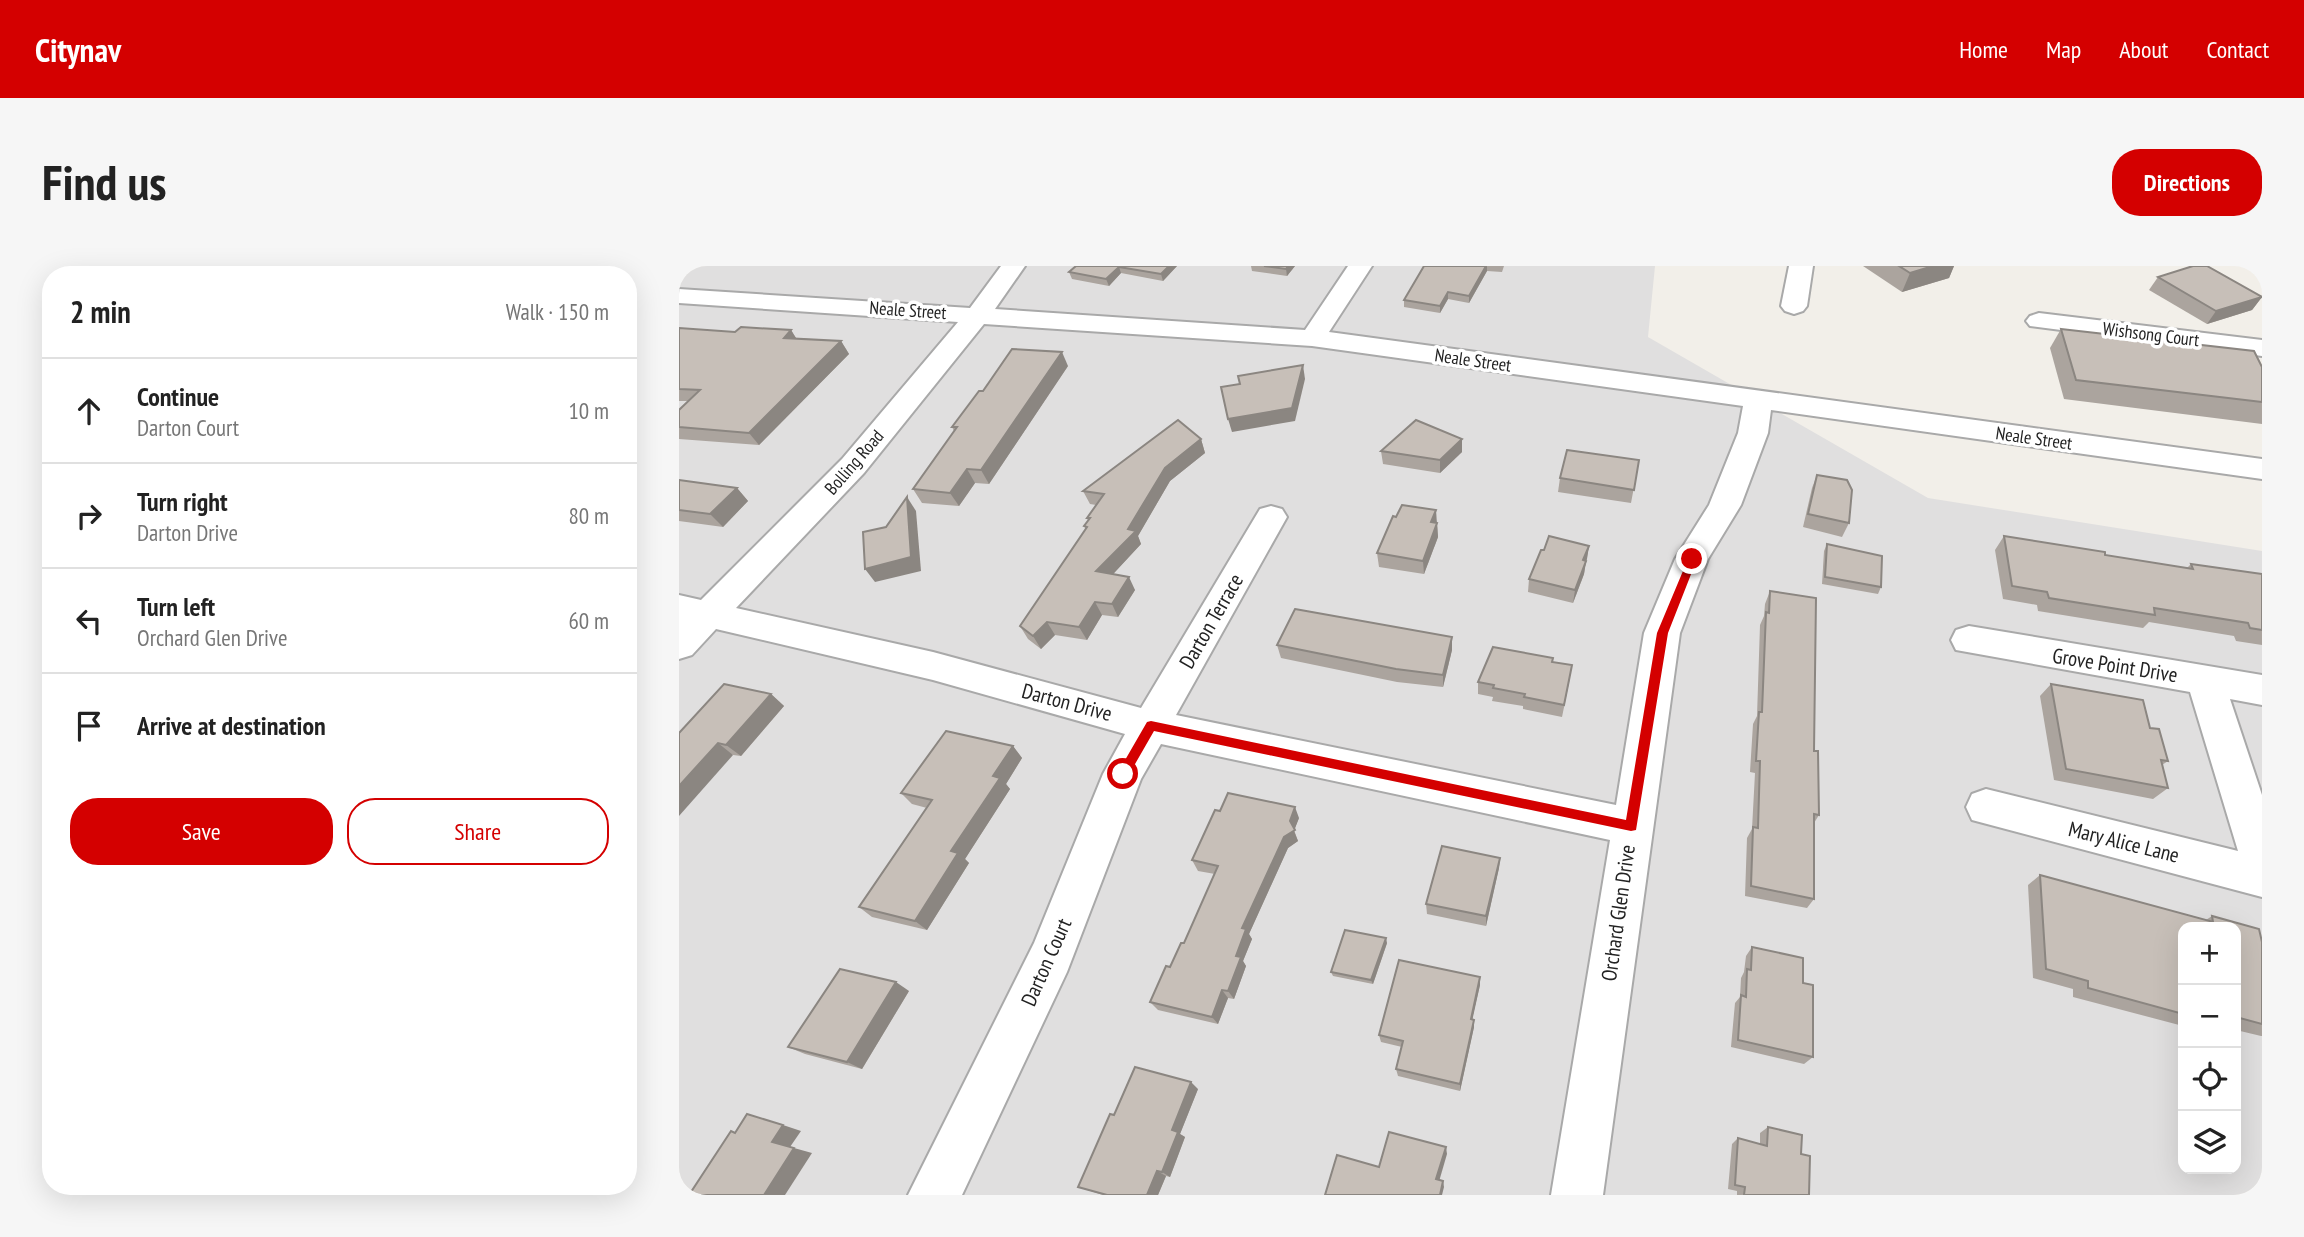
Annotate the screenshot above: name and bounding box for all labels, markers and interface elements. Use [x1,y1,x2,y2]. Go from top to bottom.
text: Citynav [35,28,121,71]
text: Home [1959,34,2008,65]
text: Map [2046,34,2081,65]
text: About [2119,34,2168,65]
text: Contact [2206,34,2269,65]
button: Directions [2112,149,2262,216]
text: Find us [42,150,166,214]
text: 2 min [70,292,131,331]
street label: Neale Street [869,296,947,324]
text: Walk · 150 m [506,297,609,326]
street label: Wishsong Court [2101,317,2201,351]
street label: Neale Street [1433,343,1513,377]
text: Continue [137,380,219,413]
icon: ahead [70,392,108,430]
text: 10 m [568,396,609,425]
text: Darton Court [137,413,239,442]
street label: Neale Street [1994,421,2074,455]
street label: Bolling Road [819,425,889,499]
text: Turn right [137,485,228,518]
icon: right [70,497,108,535]
text: 80 m [568,501,609,530]
text: Darton Drive [137,518,238,547]
route end [1676,543,1707,574]
street label: Darton Terrace [1173,569,1249,673]
text: Turn left [137,590,215,623]
icon: left [70,602,108,640]
text: 60 m [568,606,609,635]
text: Orchard Glen Drive [137,623,288,652]
street label: Grove Point Drive [2051,642,2179,688]
street label: Darton Drive [1019,677,1115,727]
icon: arrive [70,707,108,745]
text: Arrive at destination [137,709,326,742]
route start [1107,758,1138,789]
button: Save [70,798,333,865]
button: Share [347,798,609,865]
street label: Mary Alice Lane [2066,815,2182,869]
street label: Orchard Glen Drive [1595,843,1641,983]
street label: Darton Court [1015,914,1077,1010]
map controls [2178,922,2241,1174]
button: + [2178,922,2241,985]
button: − [2178,985,2241,1048]
button: locate [2178,1048,2241,1111]
button: layers [2178,1111,2241,1174]

